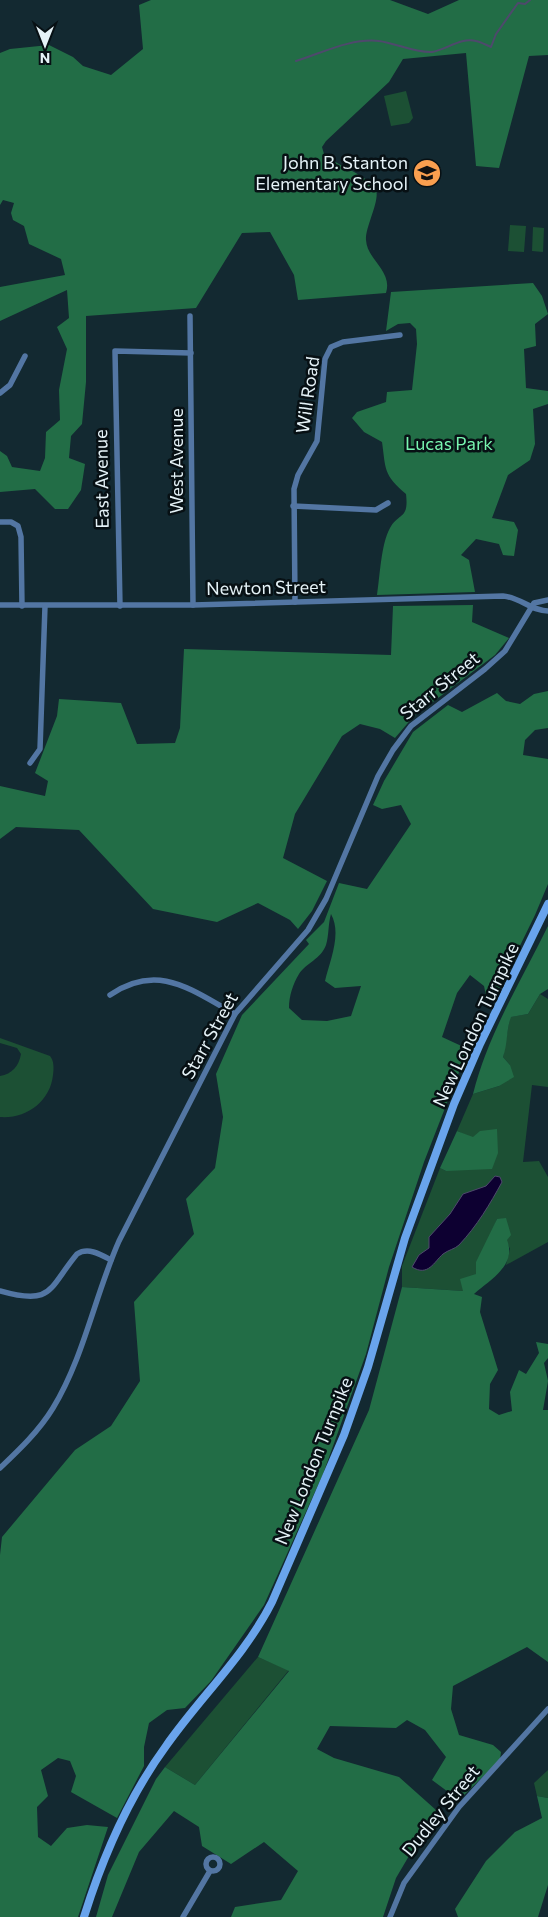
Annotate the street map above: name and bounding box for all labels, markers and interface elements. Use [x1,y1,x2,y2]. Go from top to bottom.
north arrow [20,20,70,70]
text: N [40,50,50,67]
place label: John B. Stanton Elementary School [255,151,408,194]
school or university icon: John B. Stanton Elementary School [412,158,442,188]
street label: Will Road [291,355,323,435]
street label: West Avenue [165,408,187,514]
street label: East Avenue [89,429,113,529]
park label: Lucas Park [405,432,493,454]
street label: Newton Street [206,575,326,599]
street label: Starr Street [395,647,484,724]
street label: New London Turnpike [427,939,523,1110]
street label: Starr Street [176,988,242,1083]
street label: New London Turnpike [269,1374,357,1548]
street label: Dudley Street [397,1760,484,1860]

